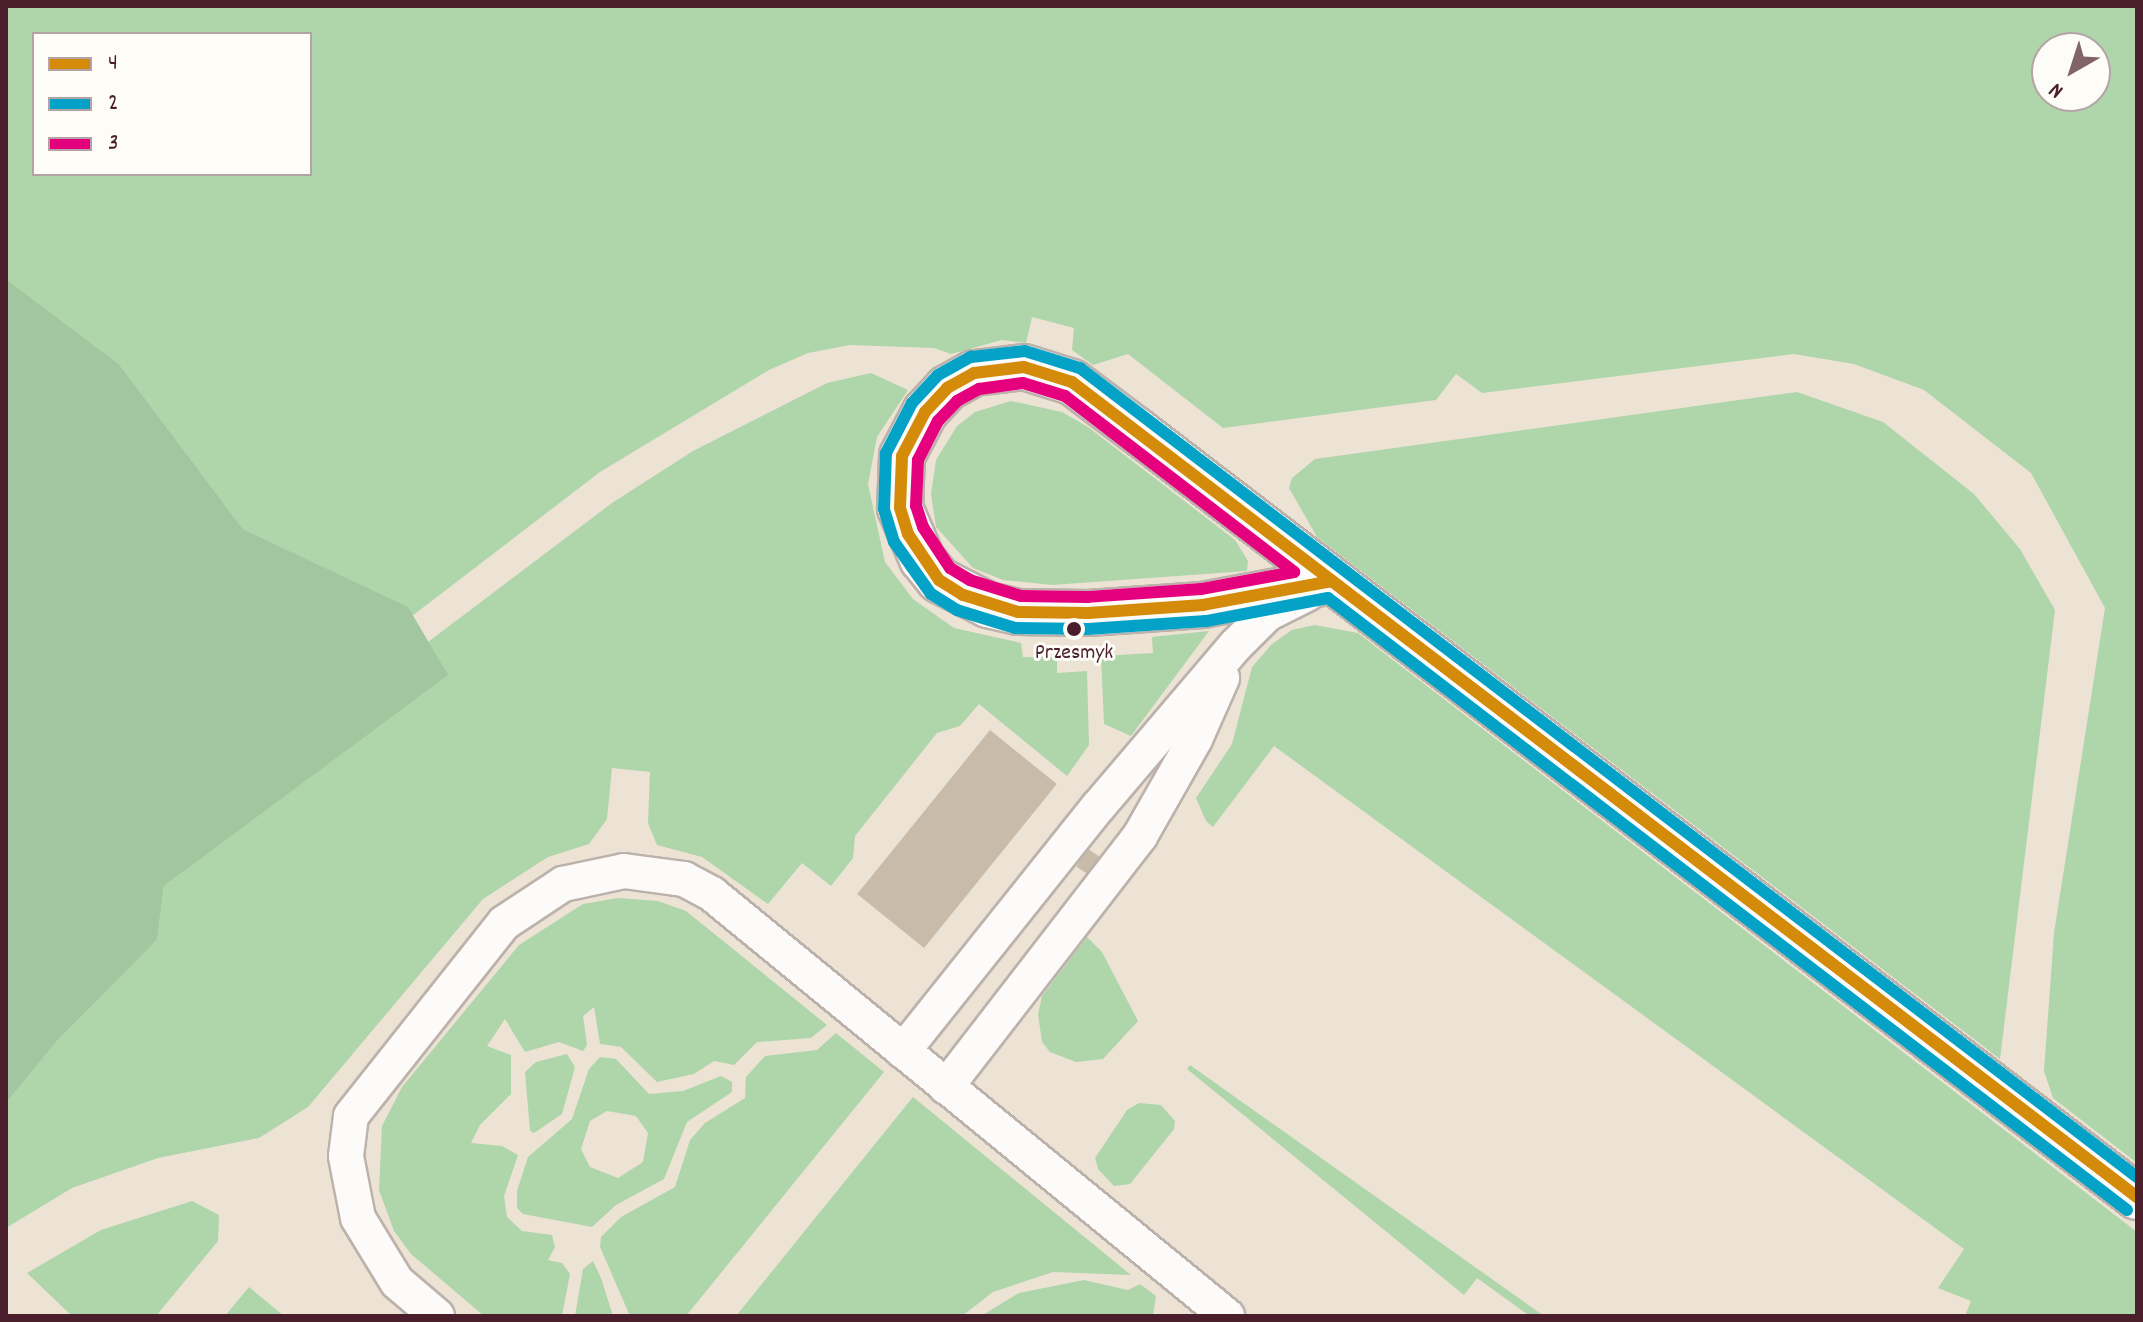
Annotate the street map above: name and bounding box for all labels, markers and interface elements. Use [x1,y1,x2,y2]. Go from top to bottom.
legend [32,32,312,176]
north arrow [2031,32,2111,112]
text: 4 [108,47,118,81]
text: N [2043,74,2071,105]
text: 2 [108,87,119,121]
text: 3 [108,127,119,161]
marker: Przesmyk [1066,621,1082,637]
place label: Przesmyk [1035,641,1113,667]

